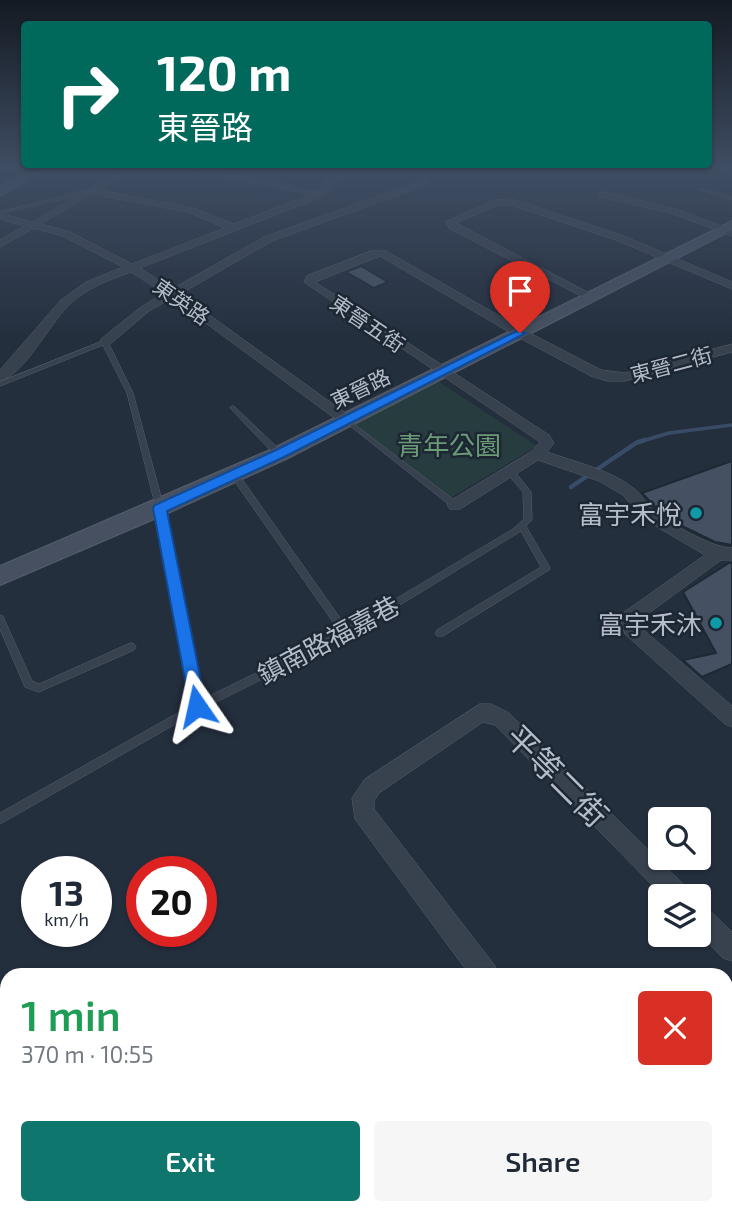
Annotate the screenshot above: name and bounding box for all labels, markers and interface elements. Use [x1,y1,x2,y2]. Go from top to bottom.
text: 120 m [157,42,291,101]
icon: right [42,49,133,140]
text: 東晉路 [157,107,253,145]
pin [490,261,550,333]
icon: arrive [501,272,539,310]
street label: 東英路 [149,273,215,329]
street label: 東晉五街 [326,289,410,357]
street label: 東晉二街 [627,341,715,387]
street label: 東晉路 [326,363,394,413]
park label: 青年公園 [397,429,501,460]
place label: 富宇禾悅 [578,498,682,529]
marker: 富宇禾悅 [688,505,704,521]
street label: 鎮南路福嘉巷 [252,589,404,689]
place label: 富宇禾沐 [598,608,702,639]
marker: 富宇禾沐 [708,615,724,631]
position arrow [160,669,234,743]
street label: 平等二街 [499,716,617,834]
map controls [648,807,711,947]
button: search [648,807,711,870]
speed limit sign: 20 [126,856,217,947]
text: 13 [49,871,84,913]
button: layers [648,884,711,947]
text: km/h [44,908,89,930]
text: 1 min [21,989,121,1039]
button: close [638,991,712,1065]
text: 370 m · 10:55 [21,1040,154,1068]
button: Exit [21,1121,360,1201]
button: Share [374,1121,712,1201]

